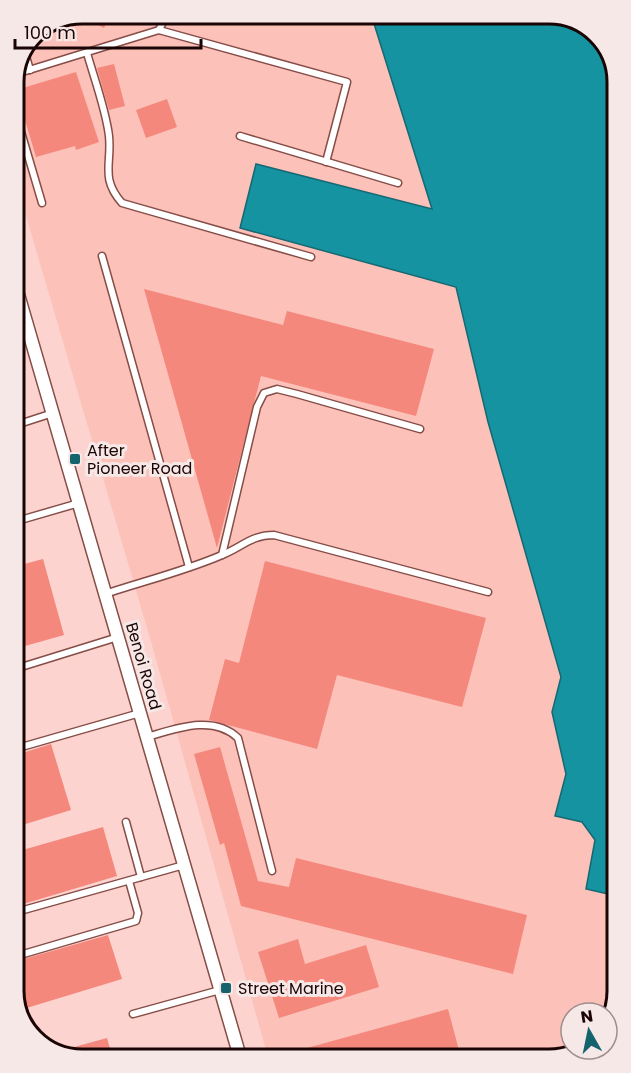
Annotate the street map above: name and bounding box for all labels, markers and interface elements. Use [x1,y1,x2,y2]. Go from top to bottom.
scale bar [15,12,201,50]
text: 100 m [24,20,76,45]
place label: After Pioneer Road [87,439,192,480]
marker: After Pioneer Road [68,452,82,466]
street label: Benoi Road [120,620,167,713]
place label: Street Marine [238,977,344,1000]
marker: Street Marine [219,981,233,995]
north arrow [559,1001,619,1061]
text: N [579,1004,594,1029]

